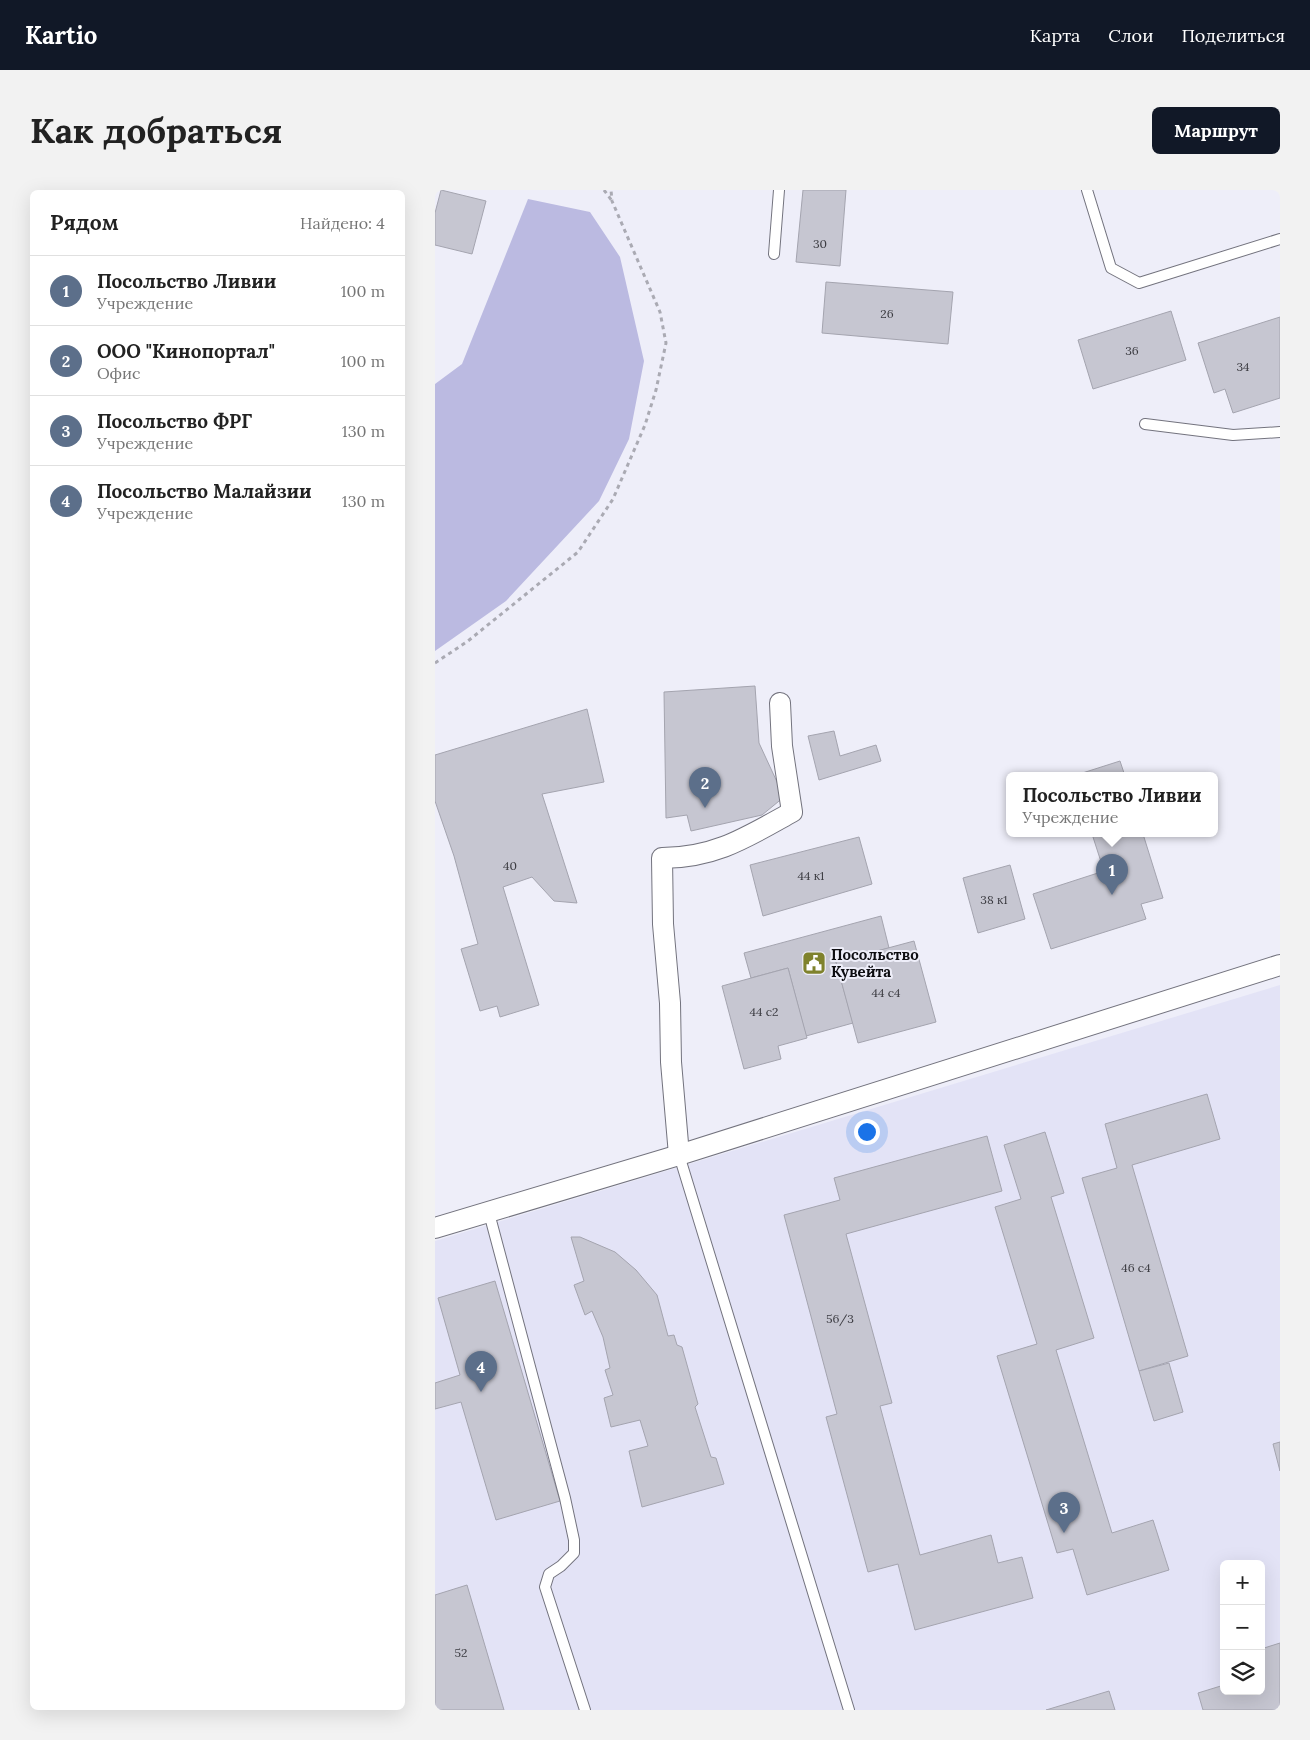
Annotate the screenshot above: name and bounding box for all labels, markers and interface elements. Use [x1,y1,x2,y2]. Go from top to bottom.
text: Kartio [25,20,97,51]
text: Карта [1030,24,1080,47]
text: Слои [1108,24,1153,47]
text: Поделиться [1181,24,1285,47]
button: Маршрут [1152,107,1280,154]
text: Как добраться [30,108,283,153]
text: Рядом [50,209,119,236]
text: Найдено: 4 [300,213,385,233]
house number: 30 [813,236,827,251]
text: Посольство Ливии [97,269,276,293]
text: 1 [63,281,69,301]
text: 100 m [341,281,385,301]
text: Учреждение [97,293,193,313]
house number: 26 [880,306,894,321]
text: ООО "Кинопортал" [97,339,275,363]
house number: 36 [1125,343,1139,358]
text: 2 [62,351,70,371]
text: 100 m [341,351,385,371]
house number: 34 [1236,359,1250,374]
text: Офис [97,363,141,383]
text: Посольство ФРГ [97,409,252,433]
text: 3 [62,421,70,441]
text: 130 m [342,421,385,441]
text: Учреждение [97,433,193,453]
text: Посольство Малайзии [97,479,312,503]
text: 4 [62,491,70,511]
text: 130 m [342,491,385,511]
text: Учреждение [97,503,193,523]
pin: 2 [689,767,721,808]
popup [1006,772,1218,837]
text: Посольство Ливии [1022,783,1202,807]
text: Учреждение [1022,807,1118,827]
pin: 1 [1096,854,1128,895]
house number: 40 [503,858,517,873]
house number: 44 к1 [798,868,824,883]
house number: 38 к1 [980,892,1008,907]
place label: Посольство Кувейта [831,945,919,981]
public building icon: Посольство Кувейта [801,950,827,976]
house number: 44 с4 [871,985,901,1000]
house number: 44 с2 [750,1004,779,1019]
your location [854,1119,880,1145]
house number: 46 с4 [1121,1260,1151,1275]
house number: 56/3 [826,1311,854,1327]
pin: 4 [465,1351,497,1392]
pin: 3 [1048,1492,1080,1533]
map controls [1220,1560,1265,1695]
button: + [1220,1560,1265,1605]
button: − [1220,1605,1265,1650]
house number: 52 [455,1645,467,1660]
button: layers [1220,1650,1265,1695]

